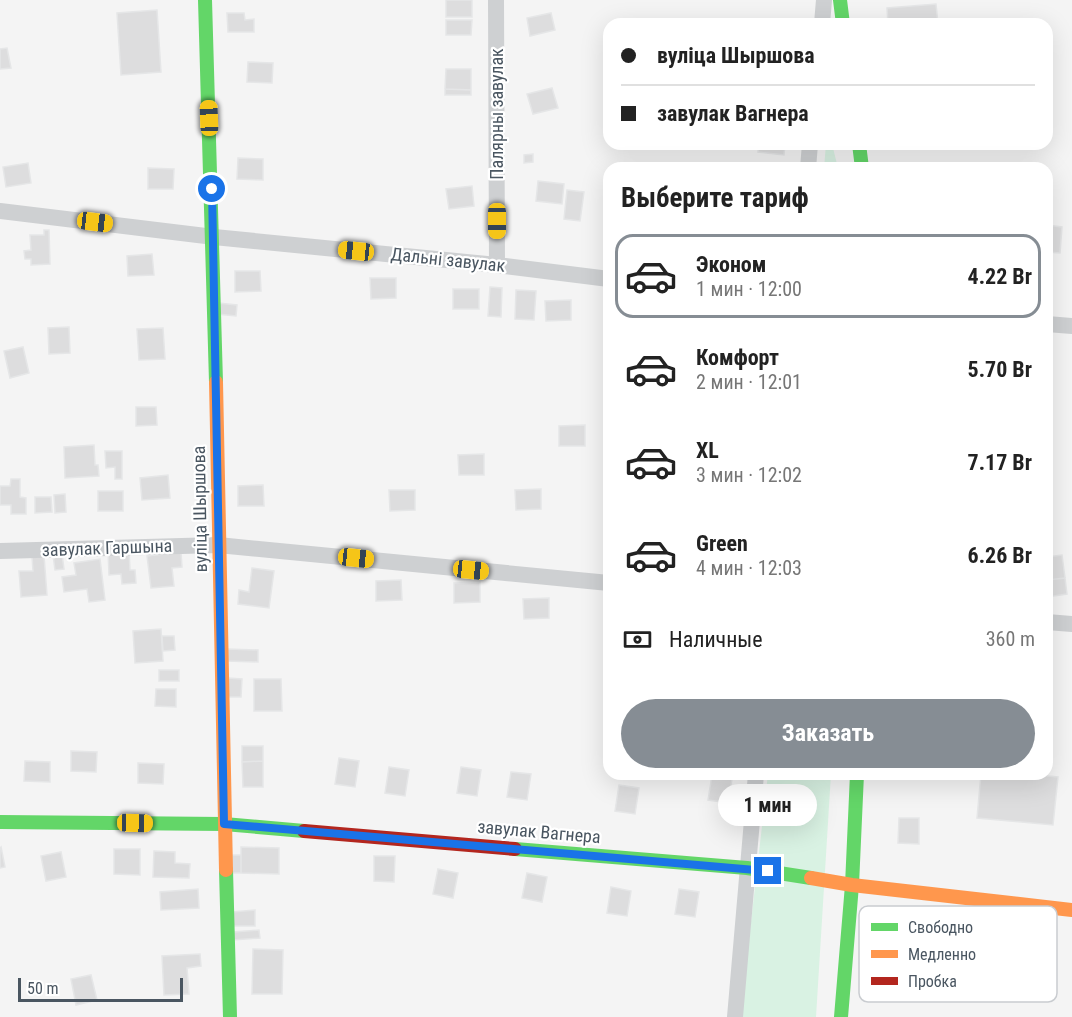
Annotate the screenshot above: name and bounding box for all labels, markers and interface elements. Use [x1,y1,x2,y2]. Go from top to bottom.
text: вуліца Шыршова [657,43,815,68]
street label: Палярны завулак [486,48,507,180]
car [199,100,219,136]
text: завулак Вагнера [657,101,809,126]
route start [198,175,225,202]
text: Выберите тариф [621,182,809,214]
car [488,203,506,239]
car [76,211,114,233]
car [337,240,375,262]
street label: Дальні завулак [390,243,507,276]
icon: car [624,249,678,303]
text: Эконом [696,252,766,277]
text: 4.22 Br [968,264,1032,289]
text: 1 мин · 12:00 [696,277,802,301]
icon: car [624,342,678,396]
text: Комфорт [696,345,779,370]
text: 5.70 Br [968,357,1032,382]
text: 2 мин · 12:01 [696,370,802,394]
icon: car [624,435,678,489]
text: XL [696,438,719,463]
street label: вуліца Шыршова [188,445,211,573]
text: 7.17 Br [968,450,1032,475]
text: 3 мин · 12:02 [696,463,802,487]
icon: car [624,528,678,582]
text: Green [696,531,748,556]
street label: завулак Гаршына [41,535,173,560]
text: 6.26 Br [968,543,1032,568]
car [337,547,375,569]
text: 4 мин · 12:03 [696,556,802,580]
car [452,559,490,581]
icon: cash [621,623,654,656]
text: Наличные [669,627,763,652]
text: 360 m [986,627,1035,651]
button: Заказать [621,699,1035,768]
callout: 1 мин [718,784,818,826]
text: 1 мин [744,793,791,817]
car [117,814,153,832]
street label: завулак Вагнера [477,816,602,847]
route end [754,857,781,884]
legend [859,906,1057,1002]
text: Свободно [908,918,973,937]
text: Медленно [908,945,976,964]
text: Пробка [908,972,957,991]
scale bar [18,975,183,1002]
text: 50 m [27,979,59,998]

